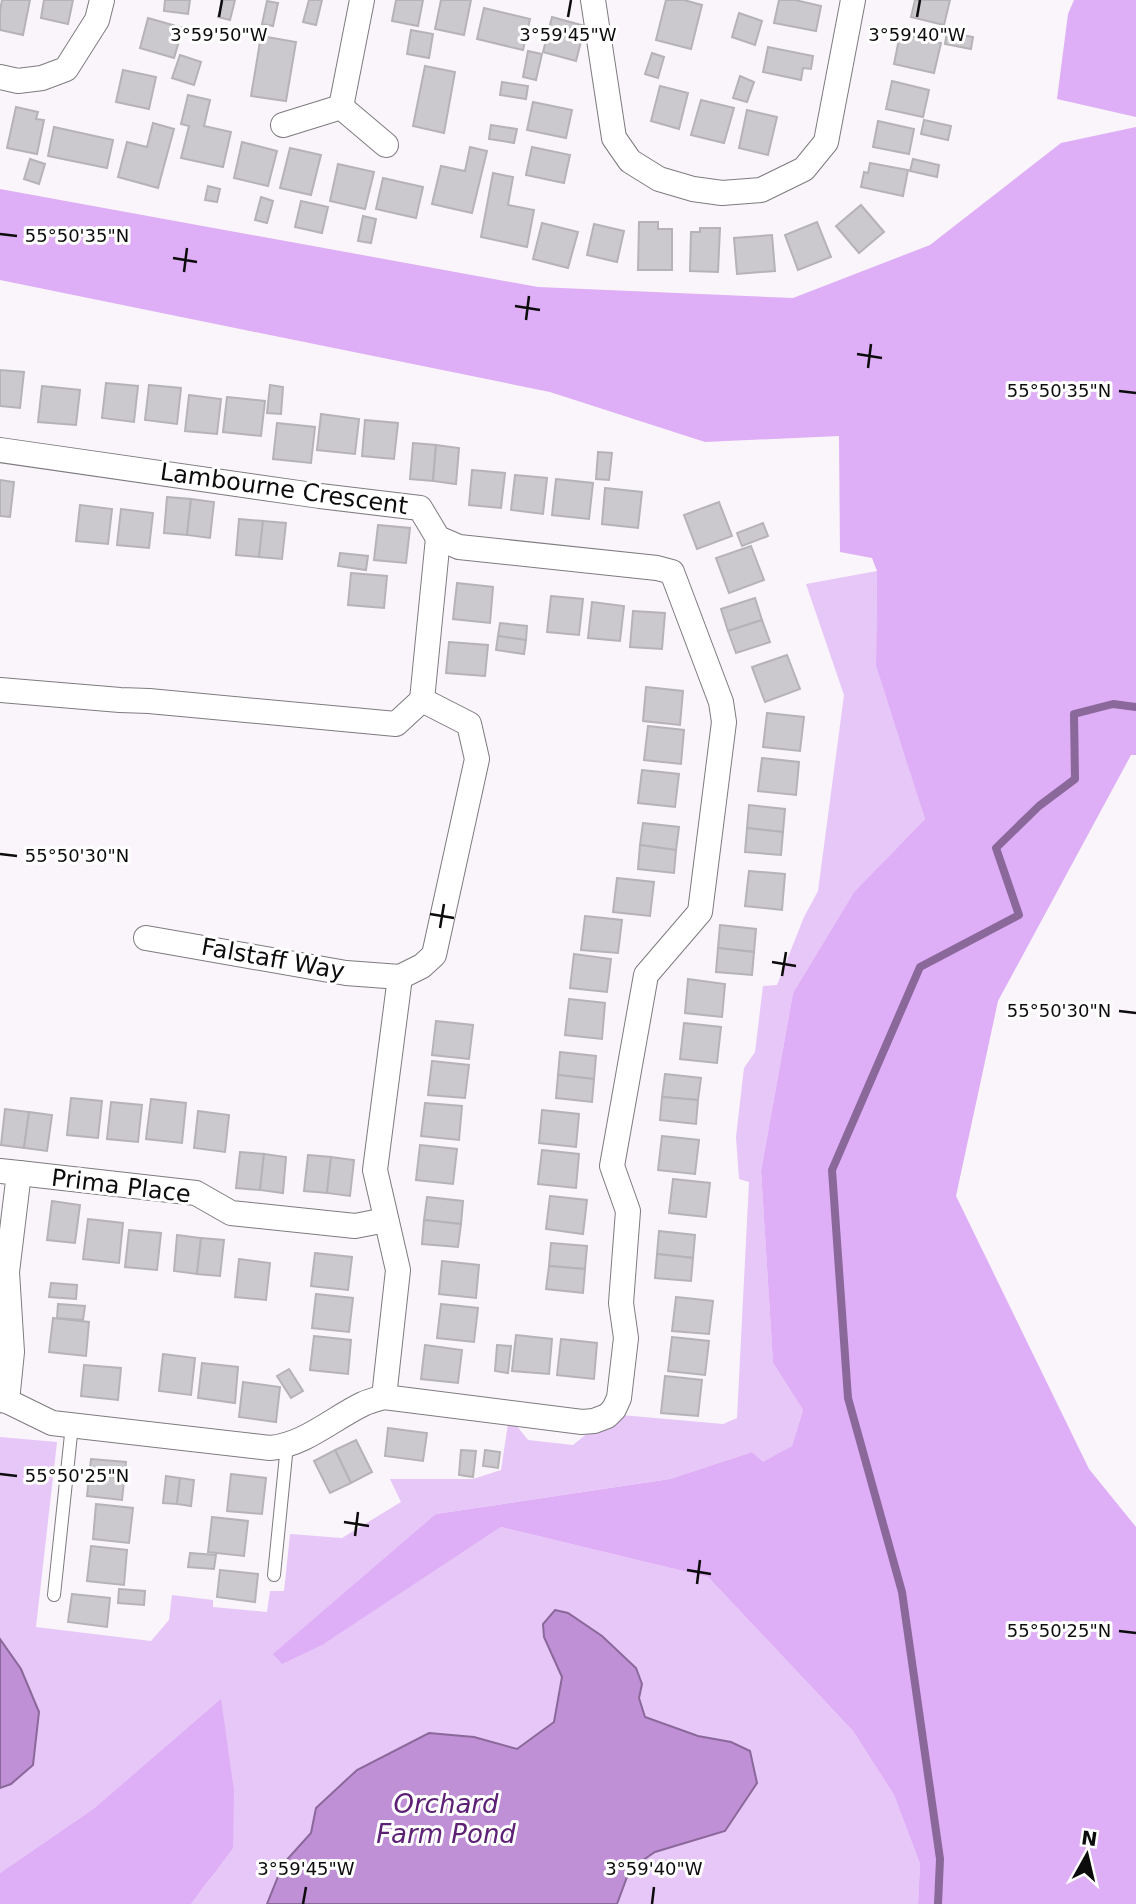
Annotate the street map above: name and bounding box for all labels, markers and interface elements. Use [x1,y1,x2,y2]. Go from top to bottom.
text: 3°59'50"W [170,24,268,45]
text: 3°59'45"W [519,24,617,45]
text: 3°59'40"W [868,24,966,45]
text: 55°50'35"N [25,225,129,246]
text: 55°50'35"N [1007,380,1111,401]
street label: Lambourne Crescent [158,458,410,520]
text: 55°50'30"N [25,845,129,866]
street label: Falstaff Way [199,933,347,985]
text: 55°50'30"N [1007,1000,1111,1021]
street label: Prima Place [50,1164,192,1208]
text: 55°50'25"N [25,1465,129,1486]
text: 55°50'25"N [1007,1620,1111,1641]
water label: Orchard Farm Pond [376,1789,516,1849]
north arrow [1052,1820,1122,1890]
text: N [1080,1826,1099,1850]
text: 3°59'45"W [257,1858,355,1879]
text: 3°59'40"W [605,1858,703,1879]

